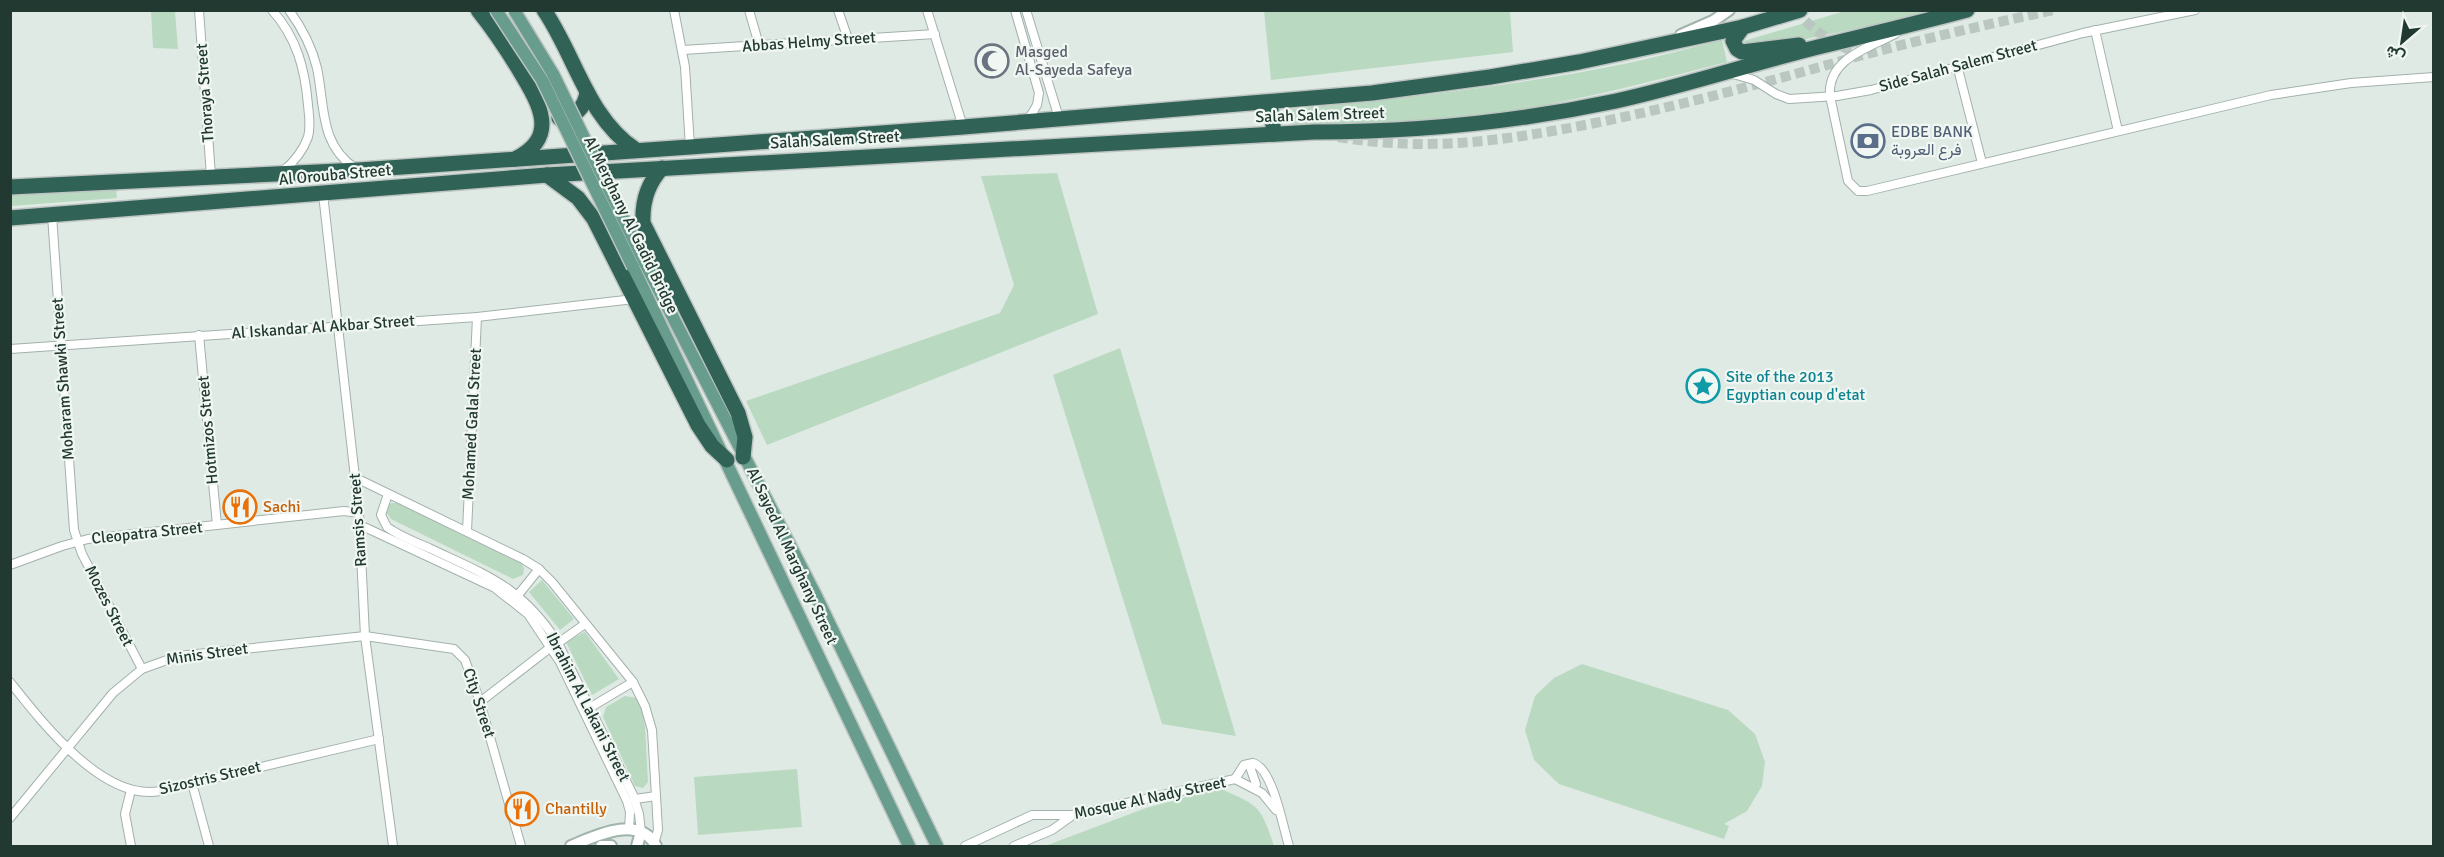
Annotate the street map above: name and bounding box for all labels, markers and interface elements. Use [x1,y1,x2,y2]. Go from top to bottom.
north arrow [2372,12,2432,72]
street label: Abbas Helmy Street [741,27,877,57]
street label: Side Salah Salem Street [1877,35,2040,97]
text: ش [2382,41,2408,68]
street label: Thoraya Street [192,42,218,143]
place label: Masged Al-Sayeda Safeya [1015,42,1132,80]
mosque icon: Masged Al-Sayeda Safeya [974,43,1010,79]
street label: Salah Salem Street [1255,103,1385,127]
place label: EDBE BANK فرع العروبة [1891,122,1973,161]
bank icon: EDBE BANK فرع العروبة [1850,123,1886,159]
street label: Salah Salem Street [770,127,901,153]
street label: Al Merghany Al Gadid Bridge [579,133,683,317]
street label: Al Orouba Street [278,160,392,190]
street label: Moharam Shawki Street [47,297,79,461]
street label: Al Iskandar Al Akbar Street [231,311,416,343]
street label: Mohamed Galal Street [458,347,486,500]
place label: Site of the 2013 Egyptian coup d'etat [1726,367,1866,405]
place icon: Site of the 2013 Egyptian coup d'etat [1685,368,1721,404]
street label: Hotmizos Street [193,374,223,485]
street label: Al Sayed Al Marghany Street [742,464,842,648]
street label: Ramsis Street [345,472,371,568]
restaurant icon: Sachi [222,489,258,525]
place label: Sachi [263,497,301,517]
street label: Cleopatra Street [90,517,204,549]
street label: Mozes Street [80,562,138,650]
street label: Ibrahim Al Lakani Street [542,629,635,785]
street label: Minis Street [165,638,250,670]
street label: City Street [458,666,500,741]
street label: Sizostris Street [157,756,263,799]
street label: Mosque Al Nady Street [1072,772,1228,824]
restaurant icon: Chantilly [504,791,540,827]
place label: Chantilly [545,799,607,819]

